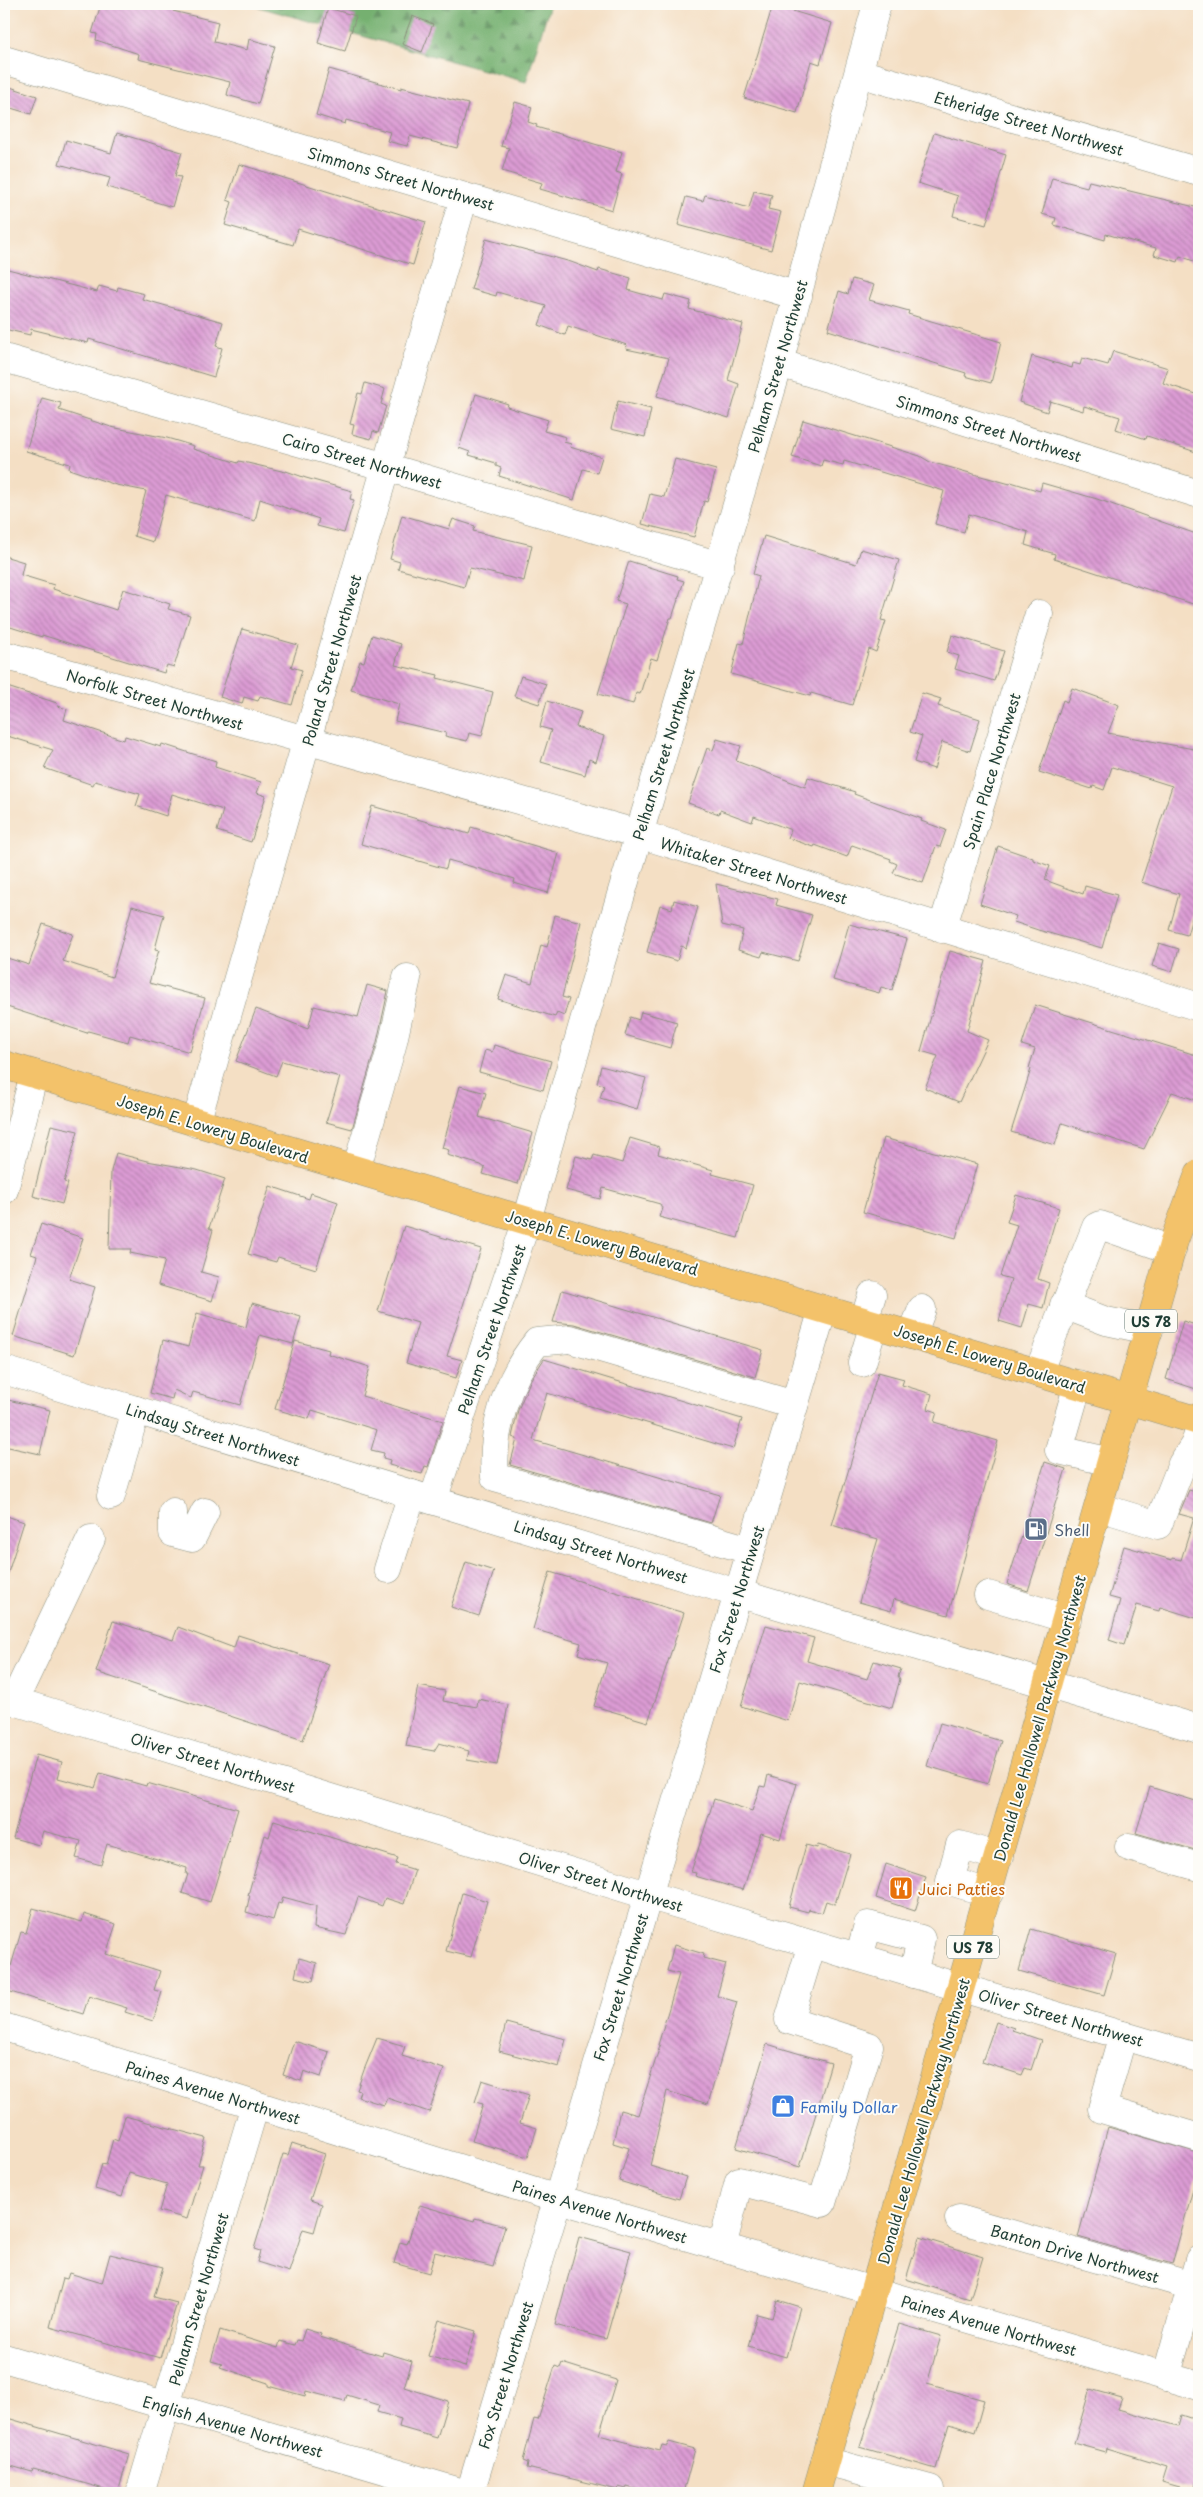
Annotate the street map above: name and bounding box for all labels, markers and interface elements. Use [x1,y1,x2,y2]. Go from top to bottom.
street label: Etheridge Street Northwest [932,85,1126,161]
street label: Simmons Street Northwest [305,140,497,216]
street label: Pelham Street Northwest [741,277,813,455]
street label: Simmons Street Northwest [893,389,1085,467]
street label: Cairo Street Northwest [279,426,445,494]
street label: Poland Street Northwest [295,571,367,749]
street label: Norfolk Street Northwest [64,663,246,735]
street label: Pelham Street Northwest [626,665,700,843]
street label: Spain Place Northwest [956,690,1026,852]
street label: Whitaker Street Northwest [658,831,850,909]
street label: Joseph E. Lowery Boulevard [114,1088,312,1168]
street label: Joseph E. Lowery Boulevard [503,1203,701,1281]
street label: Pelham Street Northwest [451,1241,531,1417]
road number: US 78 [1125,1310,1177,1332]
street label: Joseph E. Lowery Boulevard [891,1318,1089,1398]
street label: Lindsay Street Northwest [123,1397,303,1471]
street label: Lindsay Street Northwest [511,1514,691,1588]
fuel station icon: Shell [1023,1516,1049,1542]
place label: Shell [1054,1518,1089,1541]
street label: Fox Street Northwest [703,1522,769,1676]
street label: Donald Lee Hollowell Parkway Northwest [987,1572,1091,1864]
street label: Oliver Street Northwest [128,1726,298,1798]
street label: Oliver Street Northwest [516,1845,686,1917]
restaurant icon: Juici Patties [888,1875,914,1901]
place label: Juici Patties [918,1877,1005,1900]
street label: Fox Street Northwest [587,1910,653,2064]
road number: US 78 [947,1935,999,1958]
street label: Donald Lee Hollowell Parkway Northwest [871,1975,975,2267]
street label: Oliver Street Northwest [976,1982,1146,2052]
street label: Paines Avenue Northwest [123,2054,303,2130]
shop icon: Family Dollar [770,2093,796,2119]
place label: Family Dollar [800,2095,898,2118]
street label: Paines Avenue Northwest [510,2173,690,2249]
street label: Pelham Street Northwest [162,2210,234,2388]
street label: Banton Drive Northwest [988,2218,1162,2288]
street label: Paines Avenue Northwest [899,2289,1079,2361]
street label: Fox Street Northwest [472,2298,538,2452]
street label: English Avenue Northwest [140,2389,326,2463]

